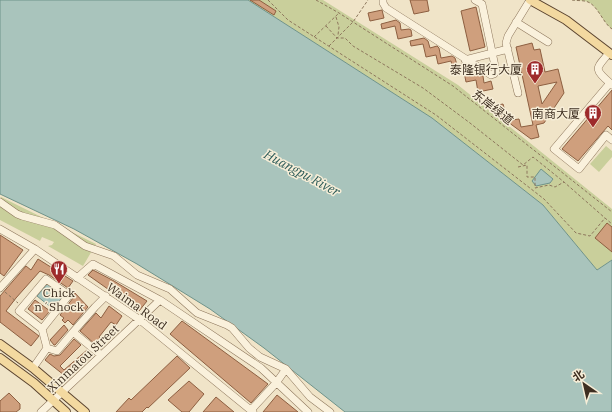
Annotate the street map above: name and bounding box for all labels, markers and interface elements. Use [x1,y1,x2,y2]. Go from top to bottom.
building icon: 泰隆银行大厦 [525,59,545,84]
place label: 泰隆银行大厦 [450,62,522,77]
street label: 东岸绿道 [469,86,517,128]
building icon: 南商大厦 [583,103,603,128]
place label: 南商大厦 [532,106,580,121]
water label: Huangpu River [260,145,343,200]
restaurant icon: Chick n´Shock [49,259,69,284]
street label: Waima Road [104,279,170,333]
place label: Chick n´Shock [34,285,84,314]
street label: Xinmatou Street [44,321,122,395]
north arrow [564,364,604,404]
text: 北 [570,367,587,385]

